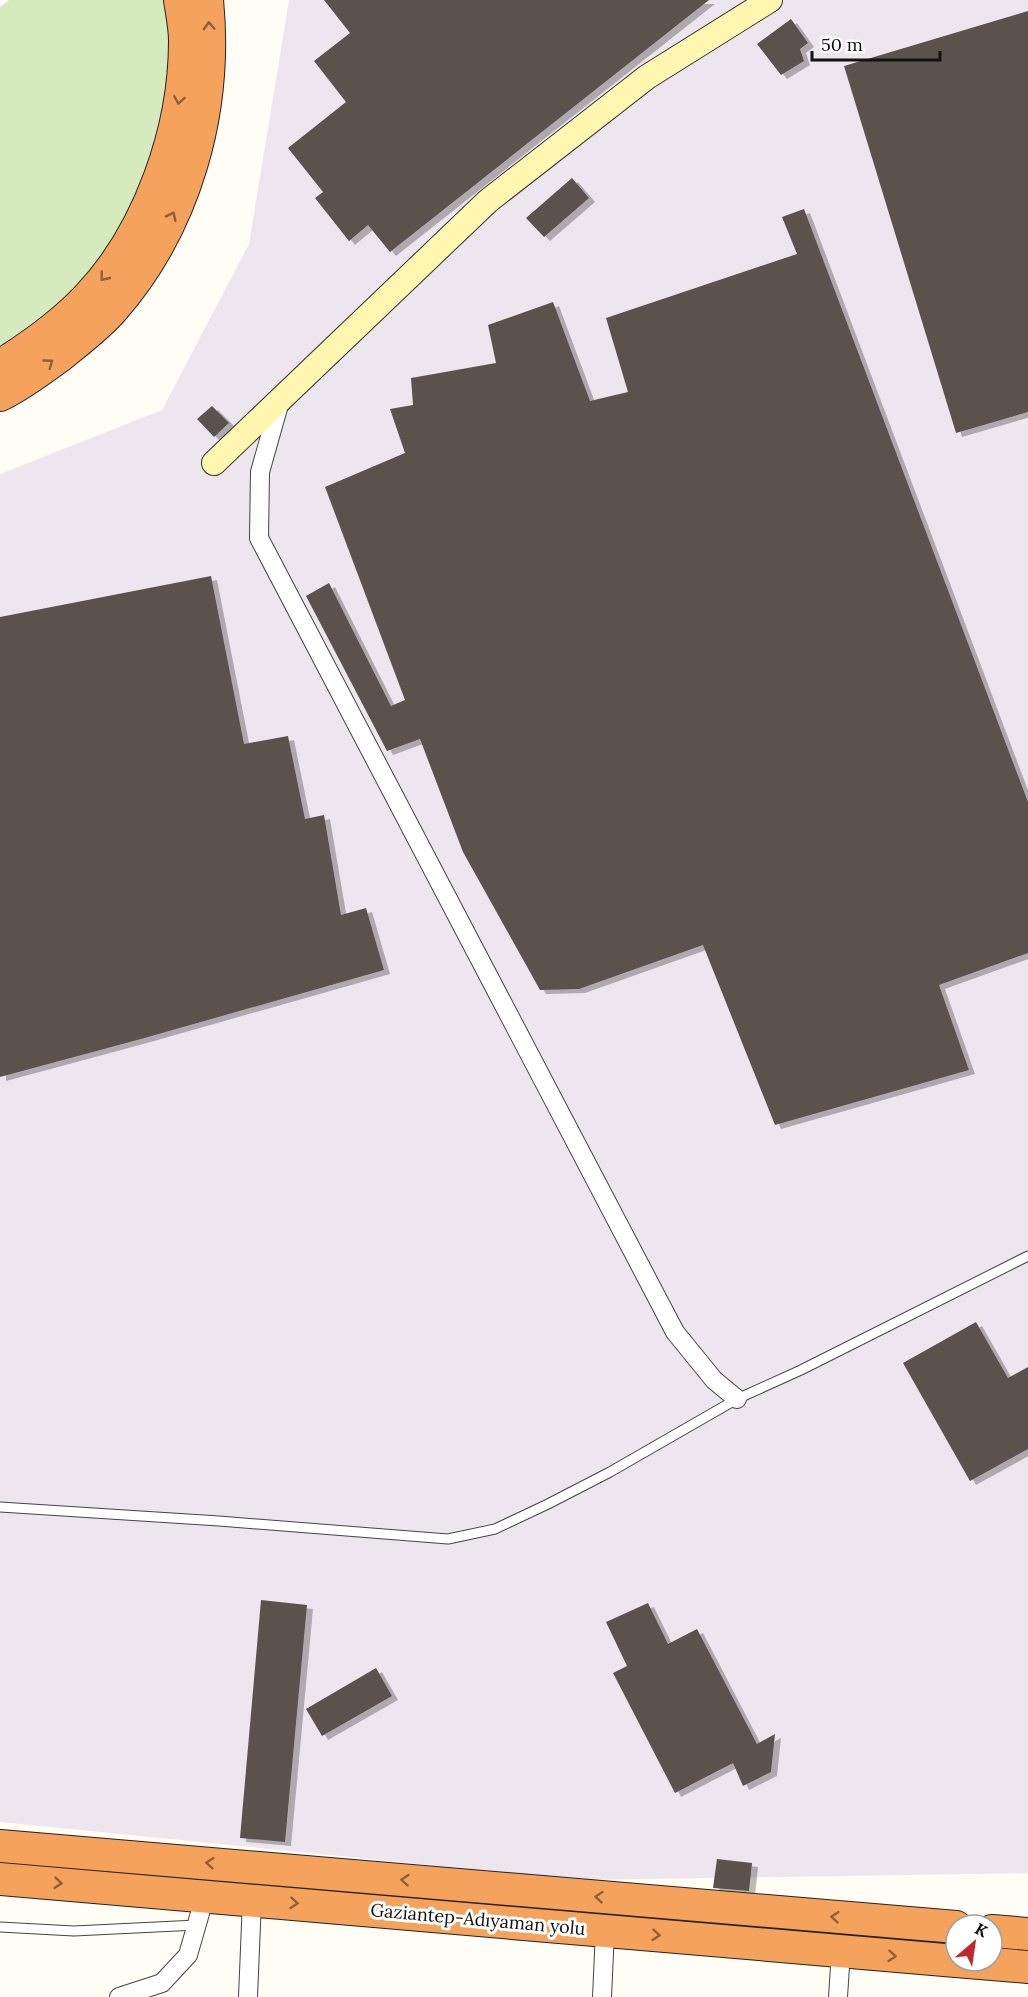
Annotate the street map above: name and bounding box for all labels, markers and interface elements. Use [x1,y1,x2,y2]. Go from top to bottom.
one-way arrow [203,22,216,31]
scale bar [812,24,940,62]
text: 50 m [821,33,863,56]
one-way arrow [174,95,186,105]
one-way arrow [165,211,177,222]
one-way arrow [101,270,112,281]
one-way arrow [42,359,53,370]
one-way arrow [206,1857,215,1870]
one-way arrow [400,1873,409,1886]
one-way arrow [54,1876,63,1889]
one-way arrow [594,1890,603,1903]
one-way arrow [290,1896,299,1909]
street label: Gaziantep-Adıyaman yolu [370,1898,587,1940]
one-way arrow [830,1911,839,1924]
north arrow [944,1913,1004,1973]
text: K [971,1918,992,1942]
one-way arrow [652,1928,661,1941]
one-way arrow [888,1949,897,1962]

